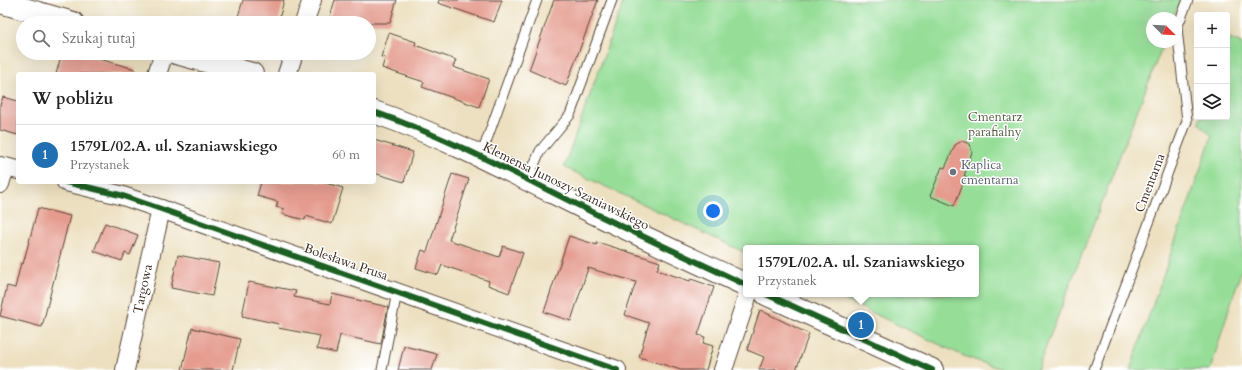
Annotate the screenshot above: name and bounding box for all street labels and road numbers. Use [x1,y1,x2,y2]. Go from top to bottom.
street label: Klemensa Junoszy Szaniawskiego [480,138,652,234]
street label: Cmentarna [1131,151,1170,215]
street label: Bolesława Prusa [302,239,391,285]
street label: Targowa [129,262,157,315]

